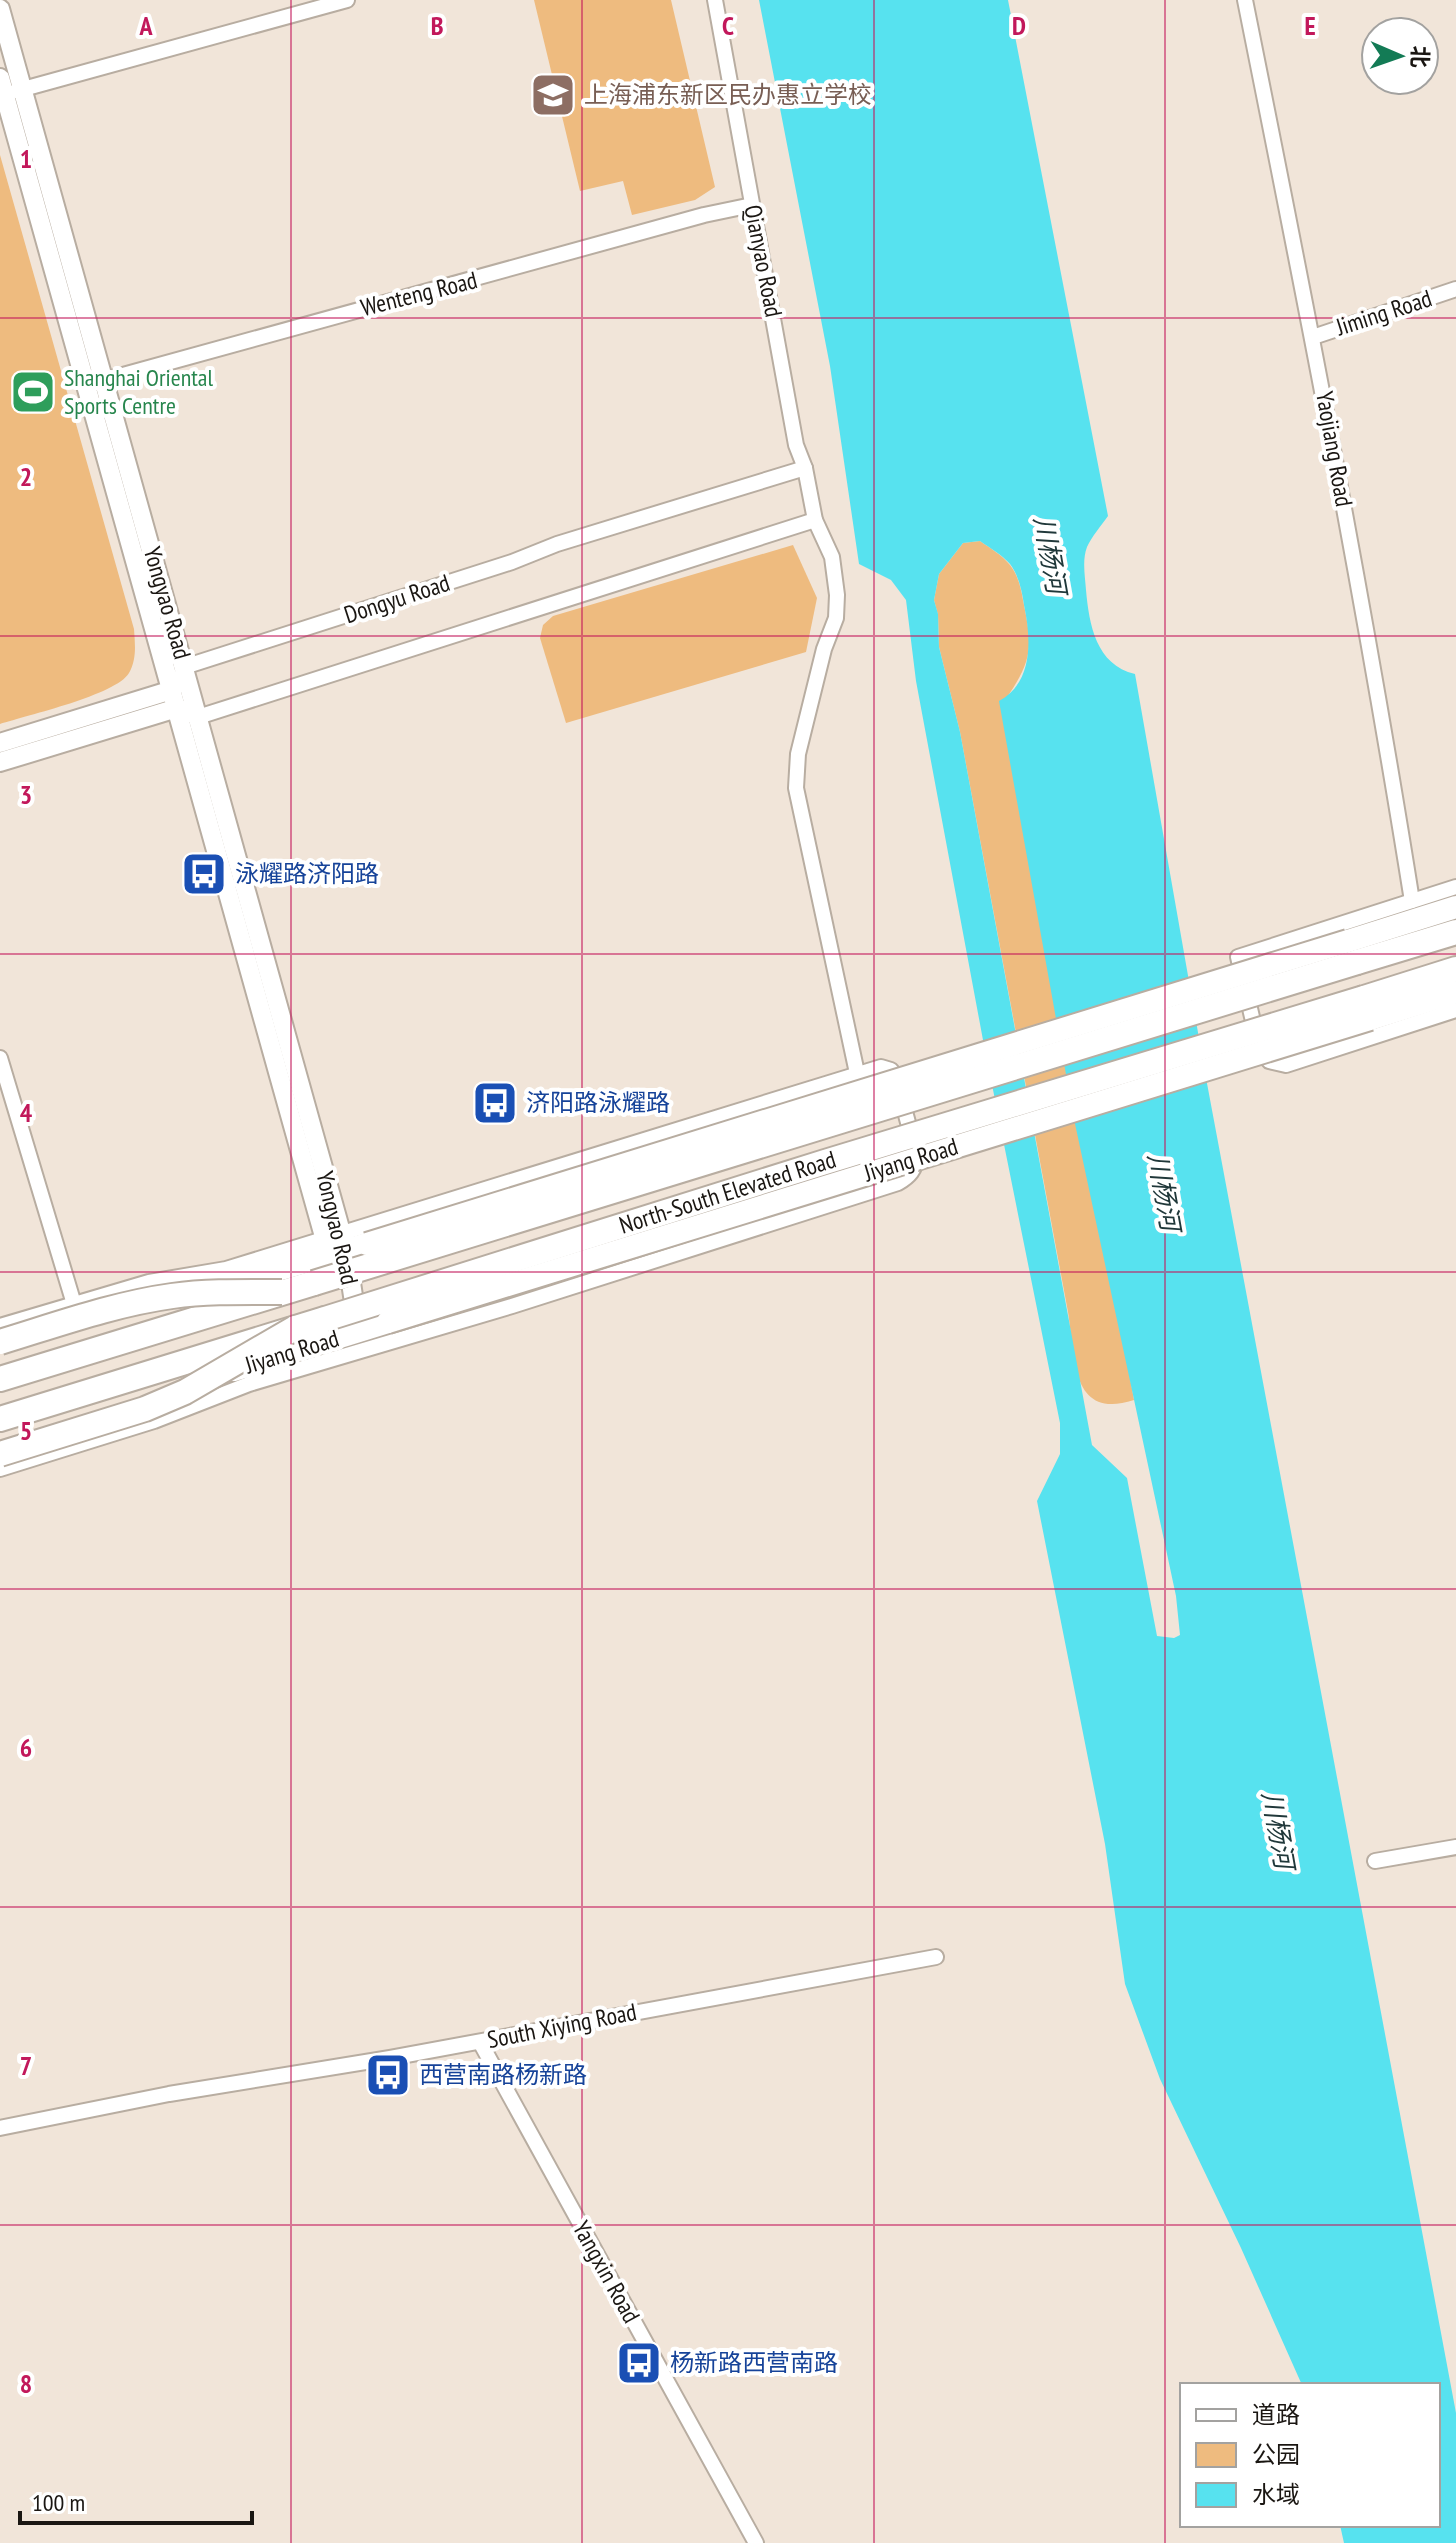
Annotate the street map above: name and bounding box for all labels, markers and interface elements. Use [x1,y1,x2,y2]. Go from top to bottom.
text: A [138,9,153,42]
text: B [431,9,444,42]
text: C [722,9,734,42]
text: D [1012,9,1026,42]
text: E [1304,9,1316,42]
north arrow [1360,16,1440,96]
text: 北 [1406,45,1434,68]
school or university icon: 上海浦东新区民办惠立学校 [529,71,577,119]
place label: 上海浦东新区民办惠立学校 [584,79,872,110]
text: 1 [20,142,32,175]
street label: Qianyao Road [737,202,790,320]
street label: Wenteng Road [357,264,480,323]
street label: Jiming Road [1331,283,1436,343]
place label: Shanghai Oriental Sports Centre [64,362,213,421]
sports icon: Shanghai Oriental Sports Centre [9,368,57,416]
street label: Yaojiang Road [1309,389,1360,509]
text: 2 [20,460,32,493]
water label: 川杨河 [1027,514,1074,601]
street label: Yongyao Road [137,543,198,663]
street label: Dongyu Road [340,567,454,630]
text: 3 [20,778,32,811]
bus stop icon: 泳耀路济阳路 [180,850,228,898]
place label: 泳耀路济阳路 [235,858,379,889]
bus stop icon: 济阳路泳耀路 [471,1079,519,1127]
place label: 济阳路泳耀路 [526,1087,670,1118]
text: 4 [20,1096,33,1129]
street label: Jiyang Road [859,1131,962,1189]
street label: North-South Elevated Road [615,1144,839,1241]
water label: 川杨河 [1141,1151,1188,1238]
street label: Yongyao Road [309,1168,366,1288]
street label: Jiyang Road [240,1323,343,1381]
text: 5 [20,1414,32,1447]
text: 6 [20,1731,32,1764]
water label: 川杨河 [1255,1789,1302,1876]
street label: South Xiying Road [485,1996,639,2055]
text: 7 [20,2049,32,2082]
bus stop icon: 西营南路杨新路 [364,2051,412,2099]
place label: 西营南路杨新路 [419,2059,587,2090]
street label: Yangxin Road [566,2215,647,2328]
bus stop icon: 杨新路西营南路 [615,2339,663,2387]
place label: 杨新路西营南路 [670,2347,838,2378]
text: 8 [20,2367,32,2400]
legend [1180,2383,1440,2527]
text: 道路 [1252,2399,1300,2430]
text: 公园 [1252,2439,1300,2470]
scale bar [20,2475,252,2525]
text: 水域 [1252,2479,1300,2510]
text: 100 m [32,2487,85,2518]

